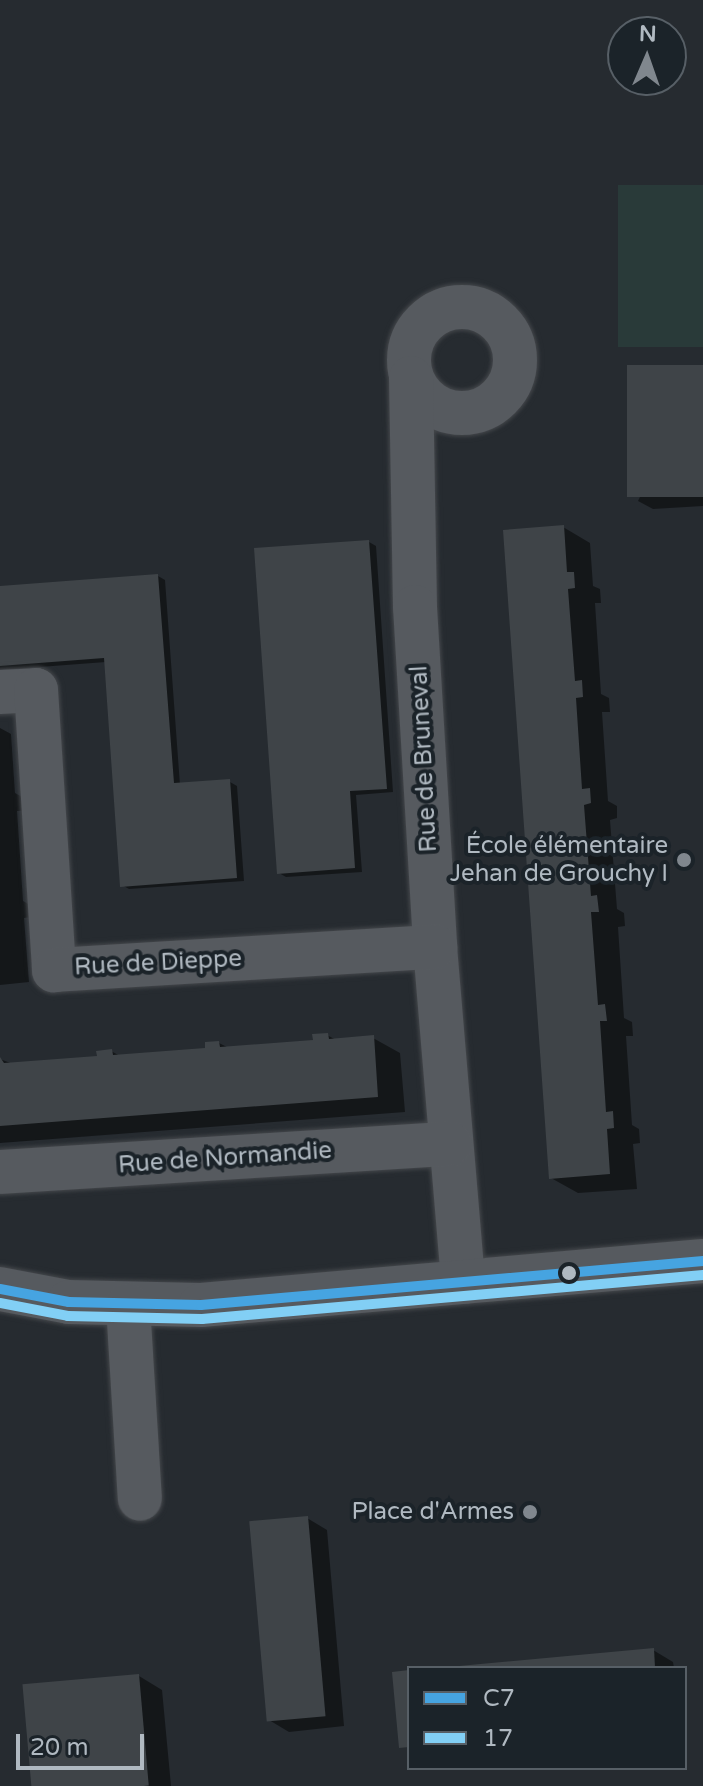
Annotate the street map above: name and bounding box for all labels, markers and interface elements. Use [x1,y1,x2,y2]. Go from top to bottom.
north arrow [607,16,687,96]
text: N [638,21,657,47]
street label: Rue de Bruneval [405,665,443,853]
place label: École élémentaire Jehan de Grouchy I [450,832,668,888]
marker: École élémentaire Jehan de Grouchy I [675,851,693,869]
street label: Rue de Dieppe [74,944,242,982]
street label: Rue de Normandie [117,1136,333,1180]
unlabelled marker [561,1265,577,1281]
place label: Place d'Armes [351,1498,514,1526]
marker: Place d'Armes [521,1503,539,1521]
legend [407,1666,687,1770]
text: C7 [483,1684,515,1713]
scale bar [20,1718,148,1768]
text: 17 [483,1724,513,1753]
text: 20 m [30,1733,88,1762]

